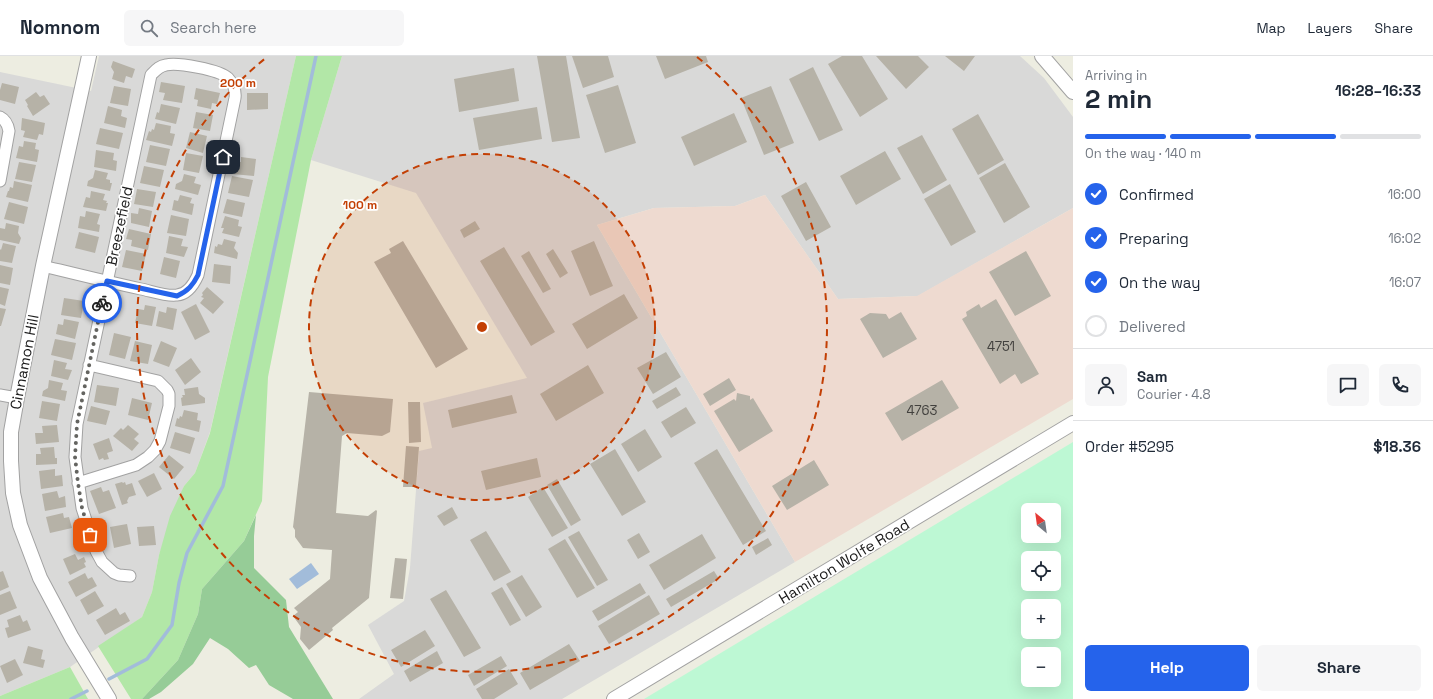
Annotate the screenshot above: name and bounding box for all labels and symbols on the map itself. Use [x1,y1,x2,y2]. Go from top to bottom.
text: 200 m [220,75,256,91]
pin [206,140,240,174]
street label: Breezefield [101,184,137,268]
text: 100 m [343,197,377,213]
courier [82,283,122,323]
street label: Cinnamon Hill [5,313,43,411]
centre of rings [475,320,489,334]
house number: 4751 [987,338,1015,355]
house number: 4763 [907,402,938,419]
north arrow [1021,503,1061,543]
street label: Hamilton Wolfe Road [775,514,913,608]
pin [73,518,107,552]

